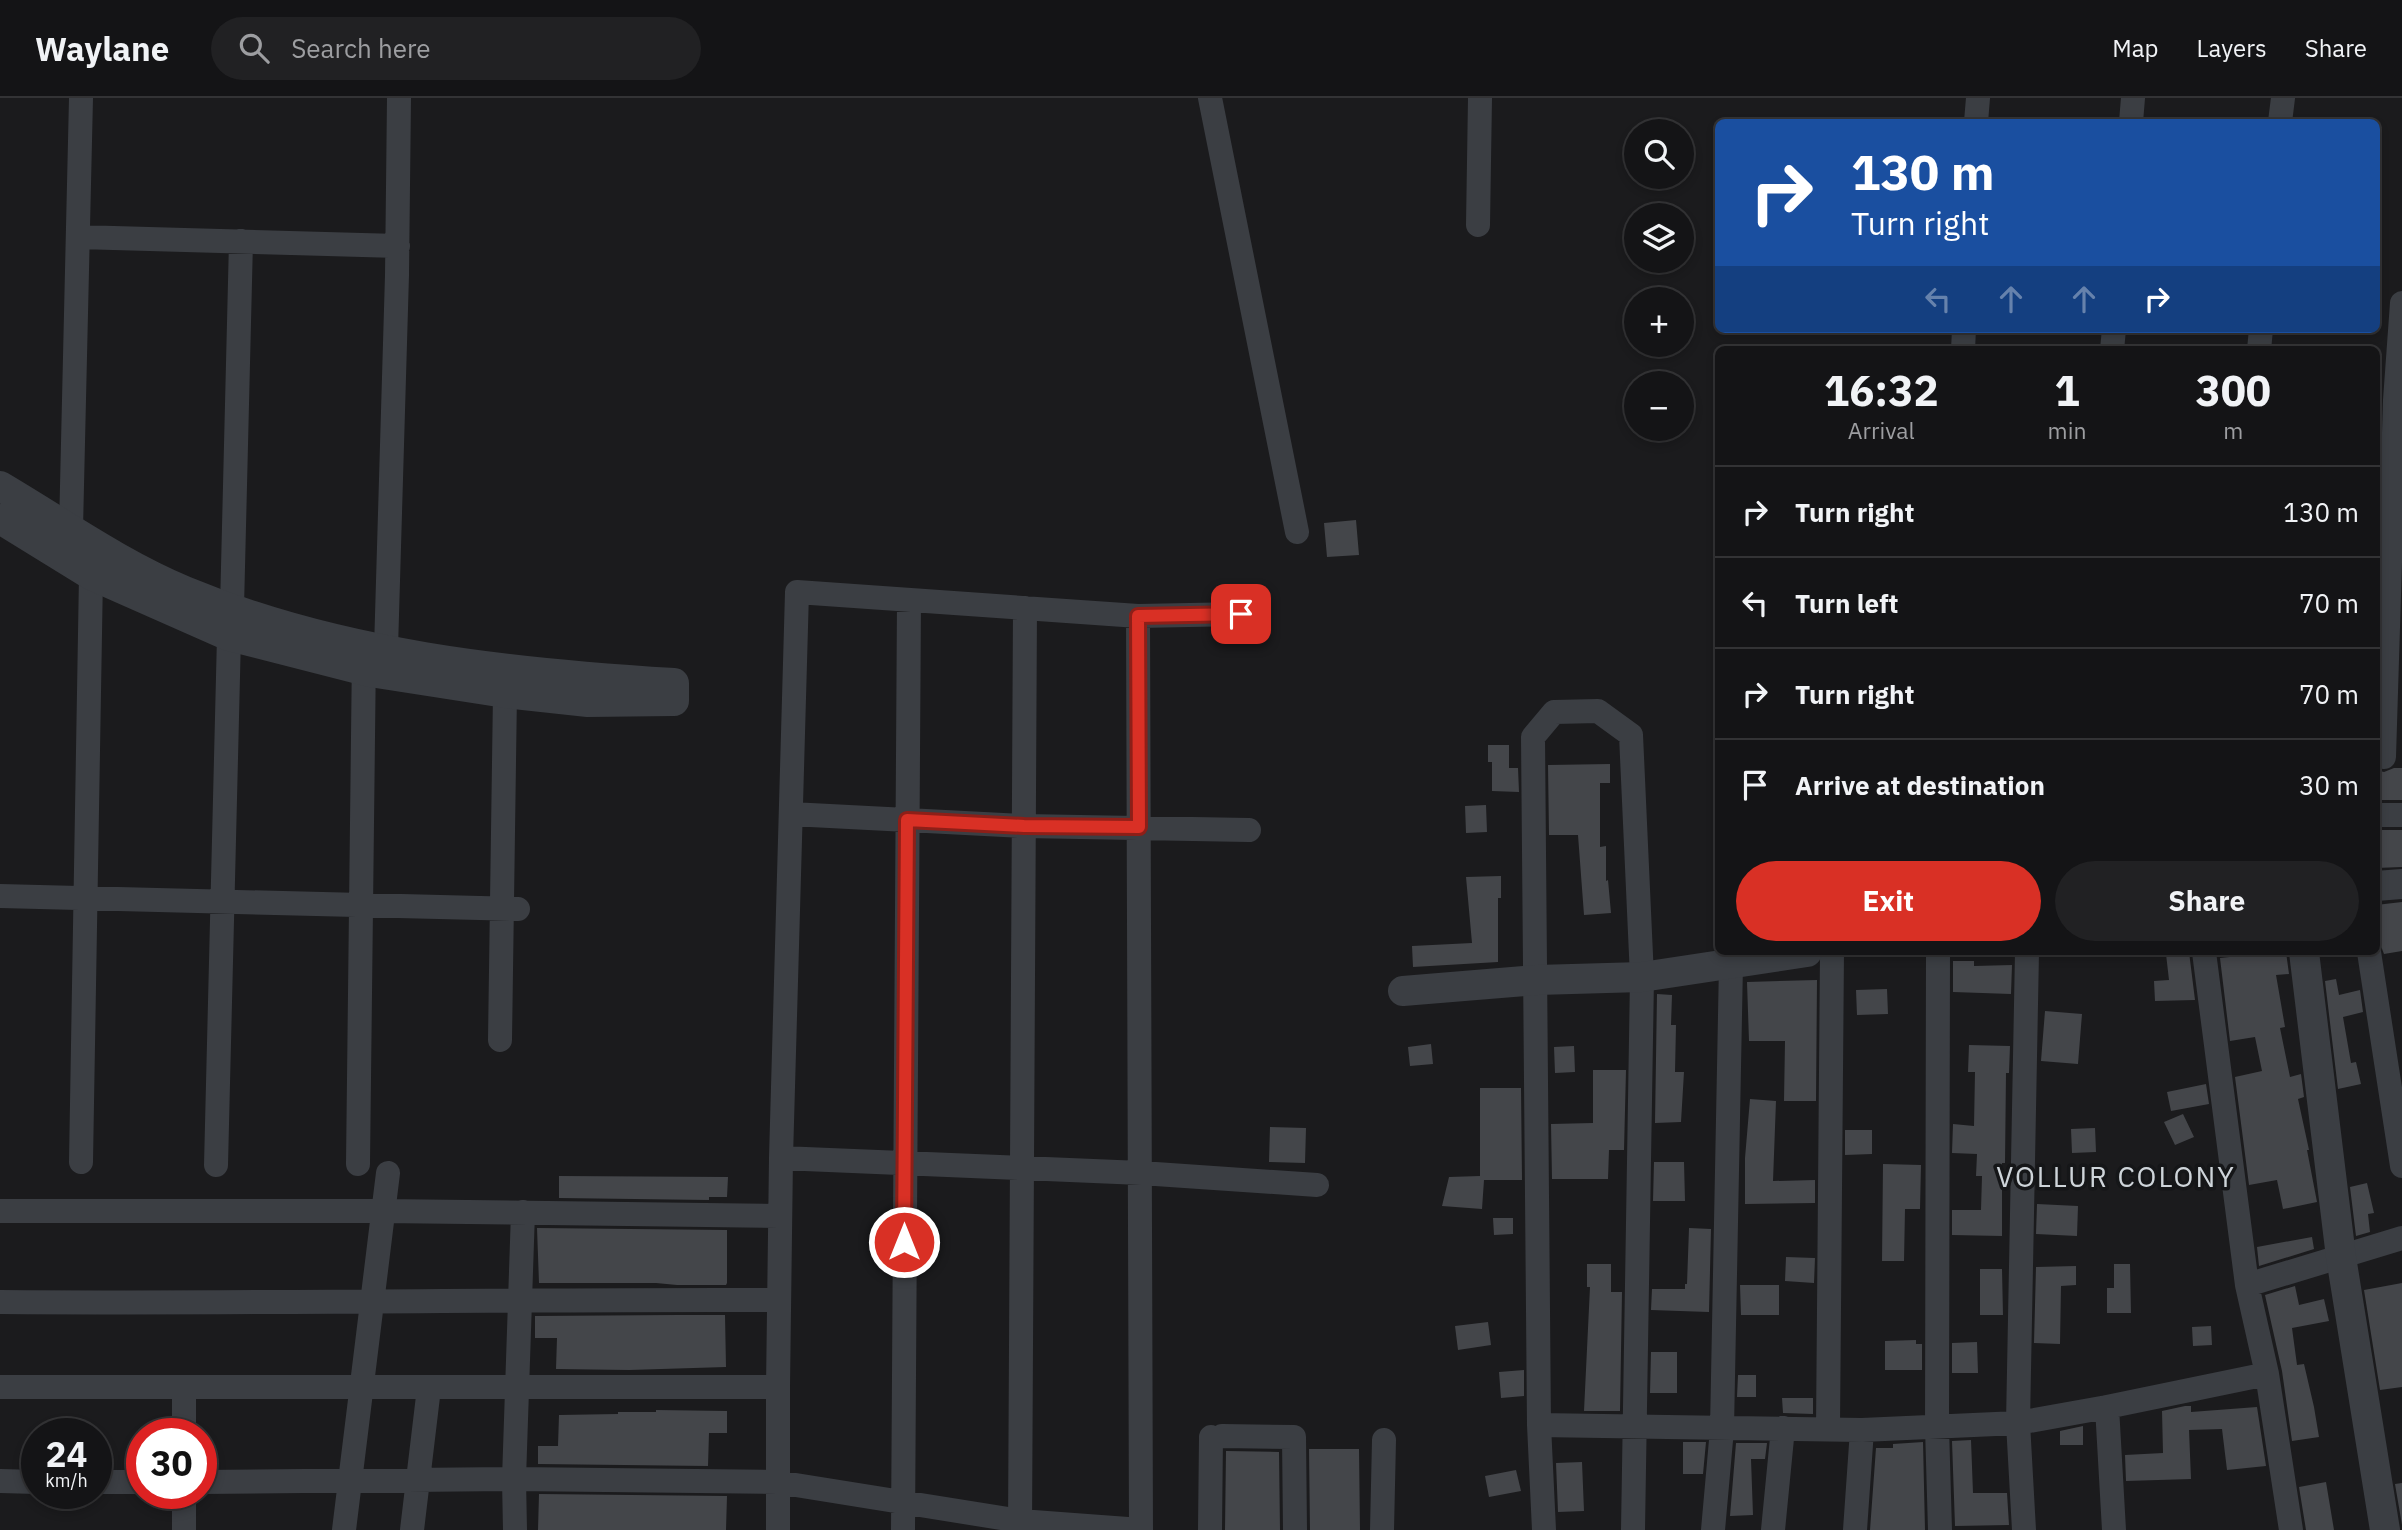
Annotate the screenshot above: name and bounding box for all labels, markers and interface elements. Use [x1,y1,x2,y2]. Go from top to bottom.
search box [211,17,701,80]
text: Waylane [35,27,169,70]
icon: search [235,29,273,67]
text: Search here [291,31,431,65]
text: Map [2112,32,2159,64]
text: Layers [2197,32,2267,64]
text: Share [2305,32,2367,64]
map controls [1624,119,1694,441]
button: search [1624,119,1694,189]
text: 130 m [1851,140,1995,203]
icon: right [1736,147,1827,238]
text: Turn right [1851,202,1989,244]
button: layers [1624,203,1694,273]
icon: left [1919,280,1957,318]
icon: ahead [1992,280,2030,318]
icon: ahead [2065,280,2103,318]
icon: right [2138,280,2176,318]
button: + [1624,287,1694,357]
text: 16:32 [1824,363,1939,418]
text: 1 [2054,363,2080,418]
text: 300 [2195,363,2271,418]
button: − [1624,371,1694,441]
text: Arrival [1848,415,1915,445]
text: min [2048,415,2086,445]
text: m [2223,415,2243,445]
icon: right [1736,493,1774,531]
text: Turn right [1795,495,1914,529]
text: 130 m [2283,495,2359,529]
pin [1211,584,1271,644]
icon: left [1736,584,1774,622]
text: Turn left [1795,586,1898,620]
text: 70 m [2299,586,2359,620]
icon: arrive [1222,595,1260,633]
icon: right [1736,675,1774,713]
text: Turn right [1795,677,1914,711]
text: 70 m [2299,677,2359,711]
icon: arrive [1736,766,1774,804]
text: Arrive at destination [1795,768,2045,802]
text: 30 m [2299,768,2359,802]
button: Exit [1736,861,2041,941]
button: Share [2055,861,2359,941]
district label: VOLLUR COLONY [1996,1158,2236,1195]
position arrow [867,1205,941,1279]
speed limit sign: 30 [126,1418,217,1509]
text: 24 [45,1431,88,1477]
text: km/h [45,1469,88,1492]

